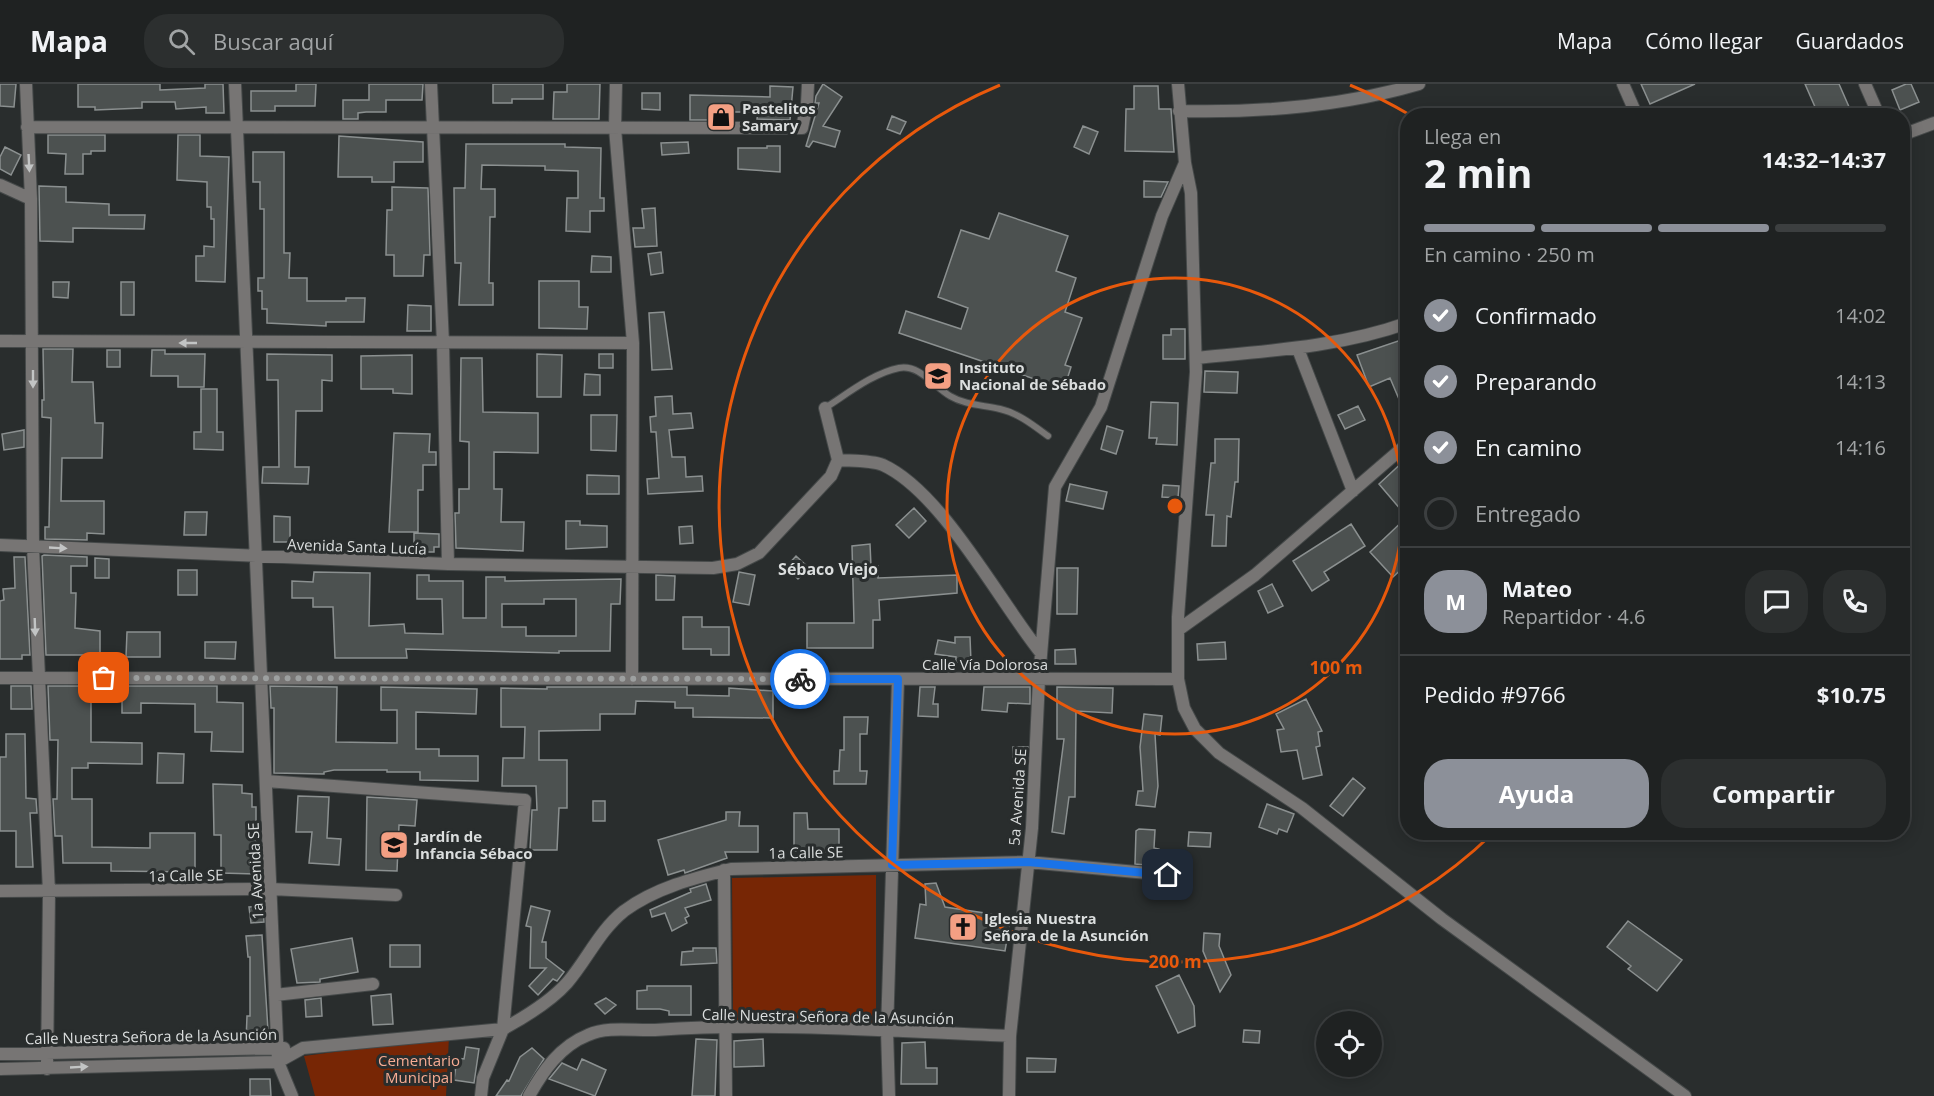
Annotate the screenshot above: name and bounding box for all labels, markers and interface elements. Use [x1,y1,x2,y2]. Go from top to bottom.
search box [144,14,564,68]
text: Mapa [30,22,108,60]
icon: search [165,25,198,58]
text: Buscar aquí [213,26,333,56]
text: Mapa [1557,27,1612,55]
text: Cómo llegar [1645,27,1763,55]
text: Guardados [1796,27,1904,55]
place label: Pastelitos Samary [742,98,816,135]
shop icon: Pastelitos Samary [705,101,737,133]
text: Llega en [1424,123,1501,150]
text: 14:32–14:37 [1762,144,1886,174]
text: 2 min [1424,146,1532,199]
one-way arrow [24,154,33,173]
text: En camino · 250 m [1424,241,1595,268]
icon: check [1424,299,1457,332]
text: Confirmado [1475,300,1597,330]
text: 14:02 [1835,302,1886,329]
one-way arrow [178,338,197,348]
place label: Instituto Nacional de Sébado [959,357,1106,394]
school or university icon: Instituto Nacional de Sébado [922,360,954,392]
icon: check [1424,365,1457,398]
text: Preparando [1475,366,1597,396]
text: 14:13 [1835,368,1886,395]
one-way arrow [28,370,38,389]
icon: check [1424,431,1457,464]
text: En camino [1475,432,1582,462]
text: 14:16 [1835,434,1886,461]
centre of rings [1165,496,1185,516]
text: Entregado [1475,498,1581,528]
street label: Avenida Santa Lucía [287,534,427,558]
one-way arrow [49,544,68,553]
district label: Sébaco Viejo [778,558,878,580]
button: chat [1745,570,1808,633]
button: phone [1823,570,1886,633]
text: Mateo [1502,573,1572,603]
text: M [1445,586,1466,616]
text: Repartidor · 4.6 [1502,603,1646,630]
one-way arrow [31,617,40,636]
courier [770,649,830,709]
pin [78,652,129,703]
street label: Calle Vía Dolorosa [922,654,1048,674]
text: 100 m [1309,655,1363,679]
icon: bag [87,661,120,694]
icon: bike [784,663,817,696]
text: Pedido #9766 [1424,679,1566,709]
text: $10.75 [1817,679,1886,709]
street label: 5a Avenida SE [1004,748,1030,846]
button: Ayuda [1424,759,1649,828]
button: Compartir [1661,759,1886,828]
street label: 1a Avenida SE [242,822,268,920]
place label: Jardín de Infancia Sébaco [413,826,532,863]
school or university icon: Jardín de Infancia Sébaco [378,829,410,861]
street label: 1a Calle SE [768,841,844,863]
pin [1142,849,1193,900]
icon: home [1151,858,1184,891]
street label: 1a Calle SE [148,864,224,886]
place label: Iglesia Nuestra Señora de la Asunción [984,908,1149,945]
church icon: Iglesia Nuestra Señora de la Asunción [947,911,979,943]
text: 200 m [1148,949,1202,973]
street label: Calle Nuestra Señora de la Asunción [702,1004,954,1028]
map controls [1316,1011,1382,1077]
button: locate [1316,1011,1382,1077]
street label: Calle Nuestra Señora de la Asunción [25,1024,277,1048]
park label: Cementario Municipal [378,1050,460,1087]
one-way arrow [70,1063,89,1072]

